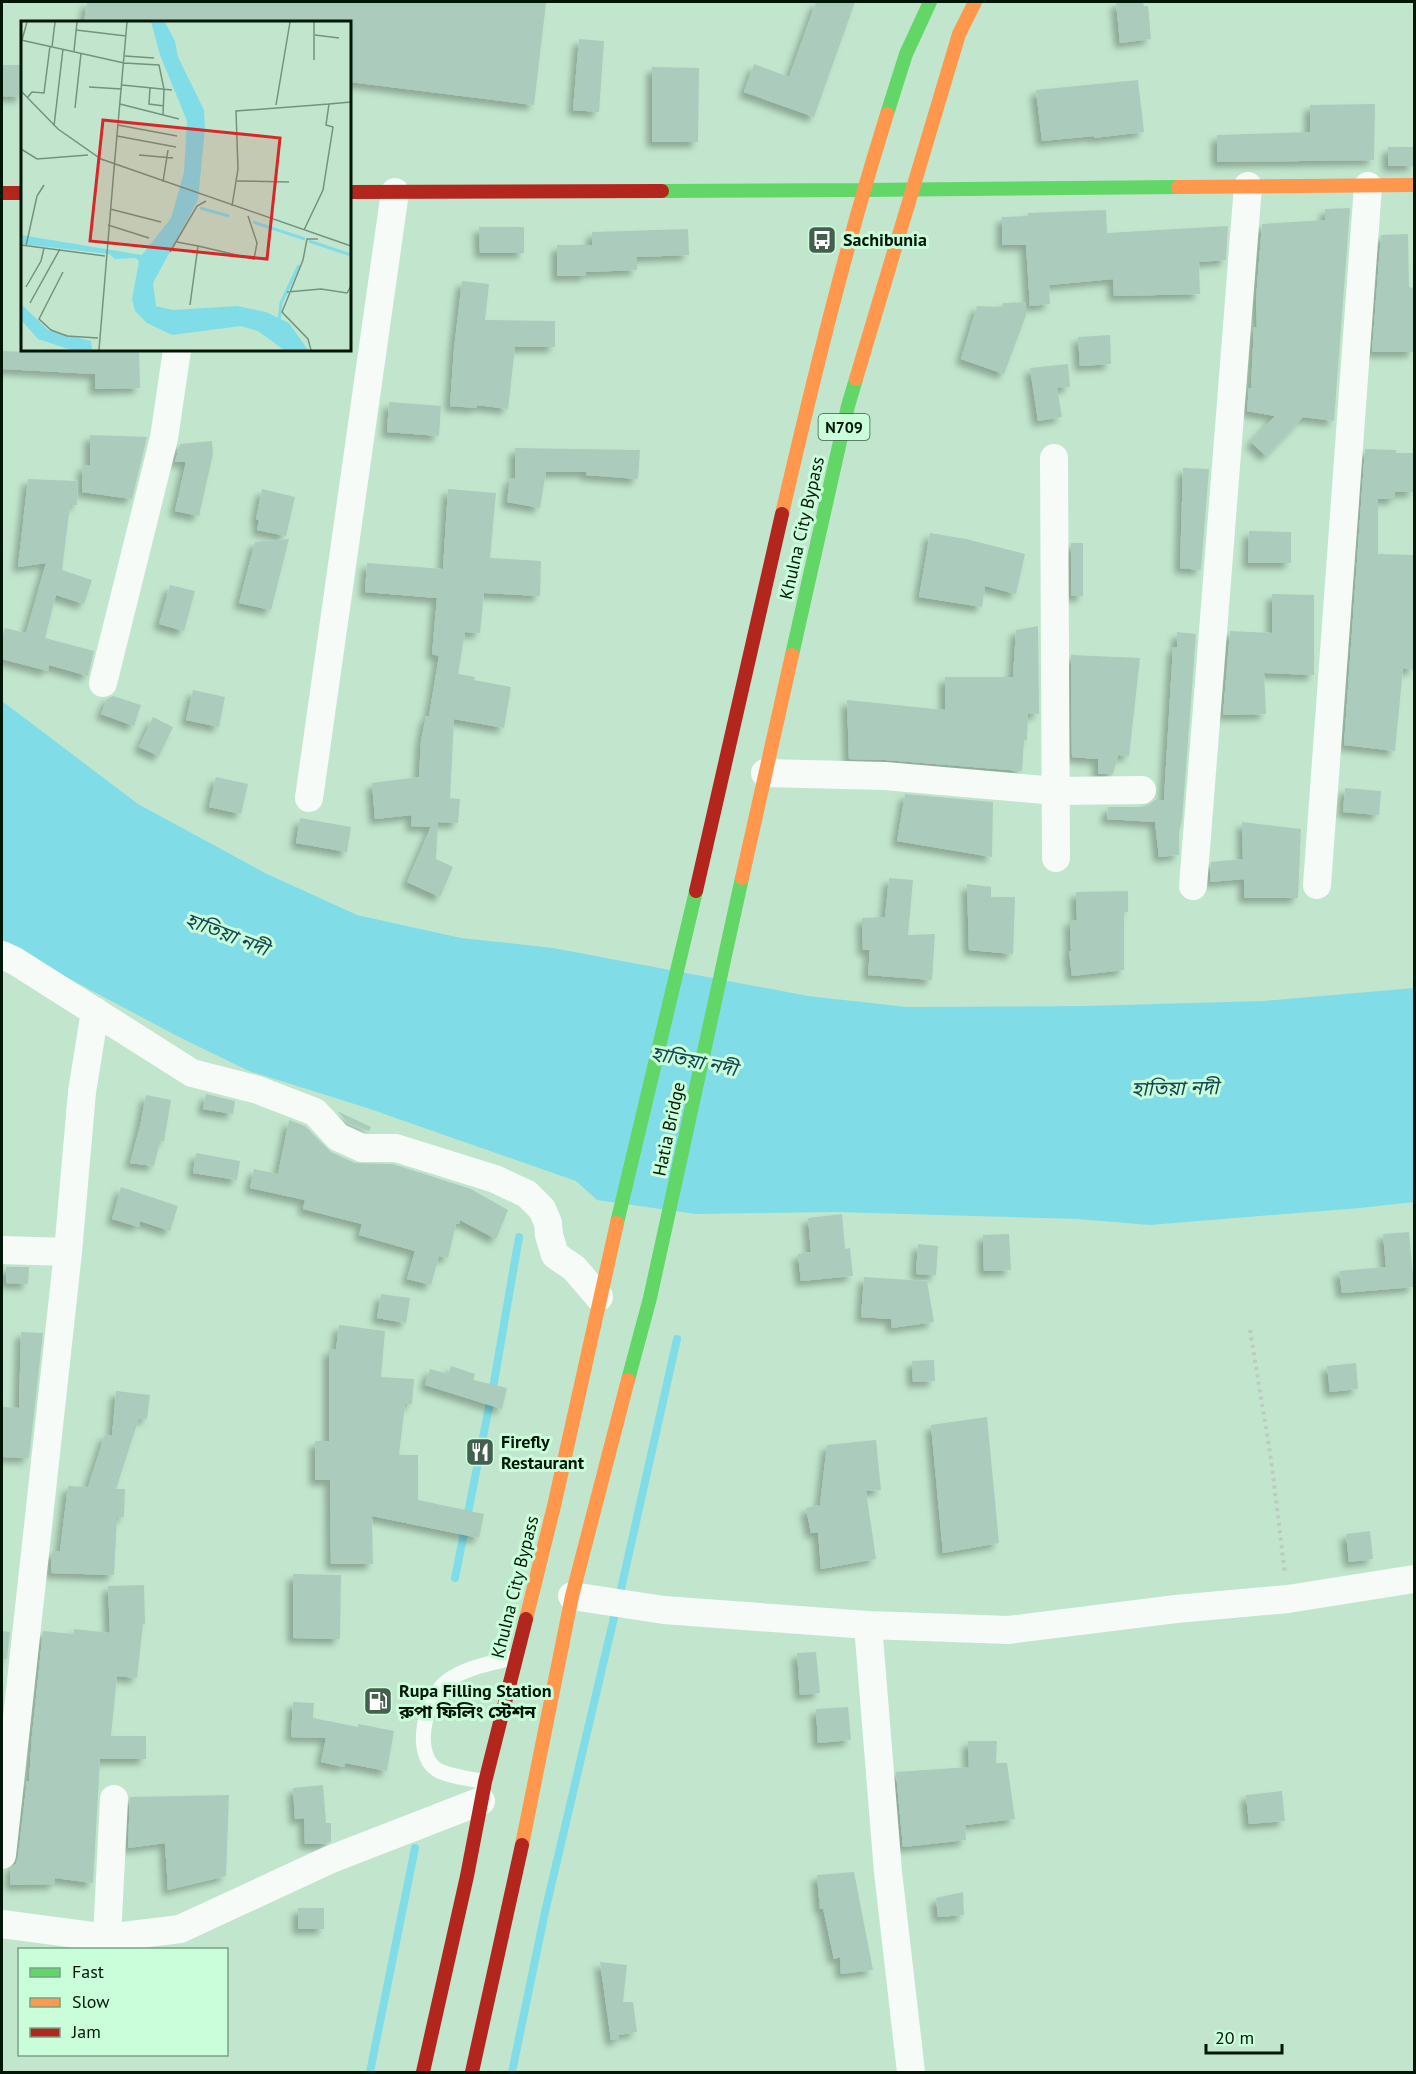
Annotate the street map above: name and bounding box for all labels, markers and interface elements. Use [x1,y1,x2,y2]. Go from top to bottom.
inset map [21,21,351,351]
bus stop icon: Sachibunia [806,224,838,256]
place label: Sachibunia [843,228,927,251]
road number: N709 [818,414,870,440]
street label: Khulna City Bypass [774,454,829,602]
water label: হাতিয়া নদী [182,906,276,963]
water label: হাতিয়া নদী [649,1040,743,1083]
water label: হাতিয়া নদী [1131,1074,1222,1102]
street label: Hatia Bridge [647,1080,690,1178]
place label: Firefly Restaurant [501,1430,585,1474]
restaurant icon: Firefly Restaurant [464,1436,496,1468]
street label: Khulna City Bypass [486,1513,543,1660]
place label: Rupa Filling Station রুপা ফিলিং স্টেশন [398,1679,552,1723]
fuel station icon: Rupa Filling Station রুপা ফিলিং স্টেশন [362,1685,394,1717]
legend [18,1948,228,2056]
text: Fast [72,1960,104,1983]
text: Slow [72,1990,110,2013]
scale bar [1206,2017,1282,2055]
text: Jam [71,2020,101,2043]
text: 20 m [1215,2026,1254,2049]

